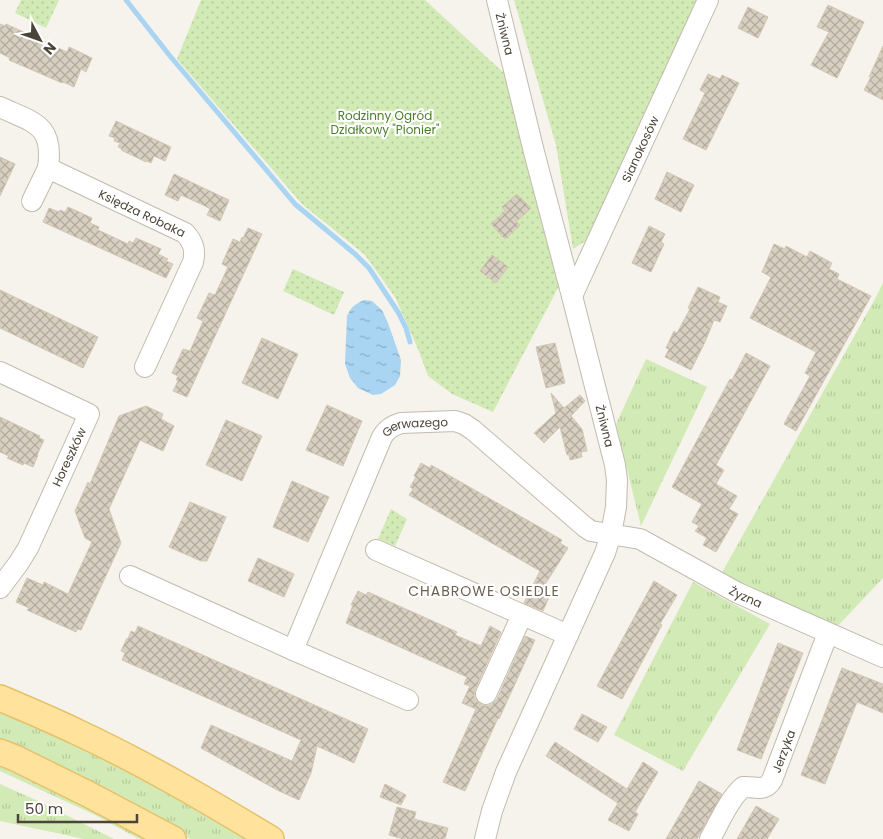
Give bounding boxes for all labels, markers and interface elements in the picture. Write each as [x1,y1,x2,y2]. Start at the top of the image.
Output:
street label: Żniwna [492,11,518,57]
north arrow [15,15,65,65]
text: N [39,38,61,59]
park label: Rodzinny Ogród Działkowy "Pionier" [331,107,440,138]
street label: Sianokosów [617,113,662,185]
street label: Księdza Robaka [96,185,189,241]
street label: Żniwna [592,403,618,449]
street label: Gerwazego [378,413,449,440]
street label: Horeszków [48,425,90,489]
district label: CHABROWE OSIEDLE [408,581,560,601]
street label: Żyzna [726,581,765,611]
street label: Jerzyka [767,727,799,775]
scale bar [18,792,136,824]
text: 50 m [25,798,63,819]

